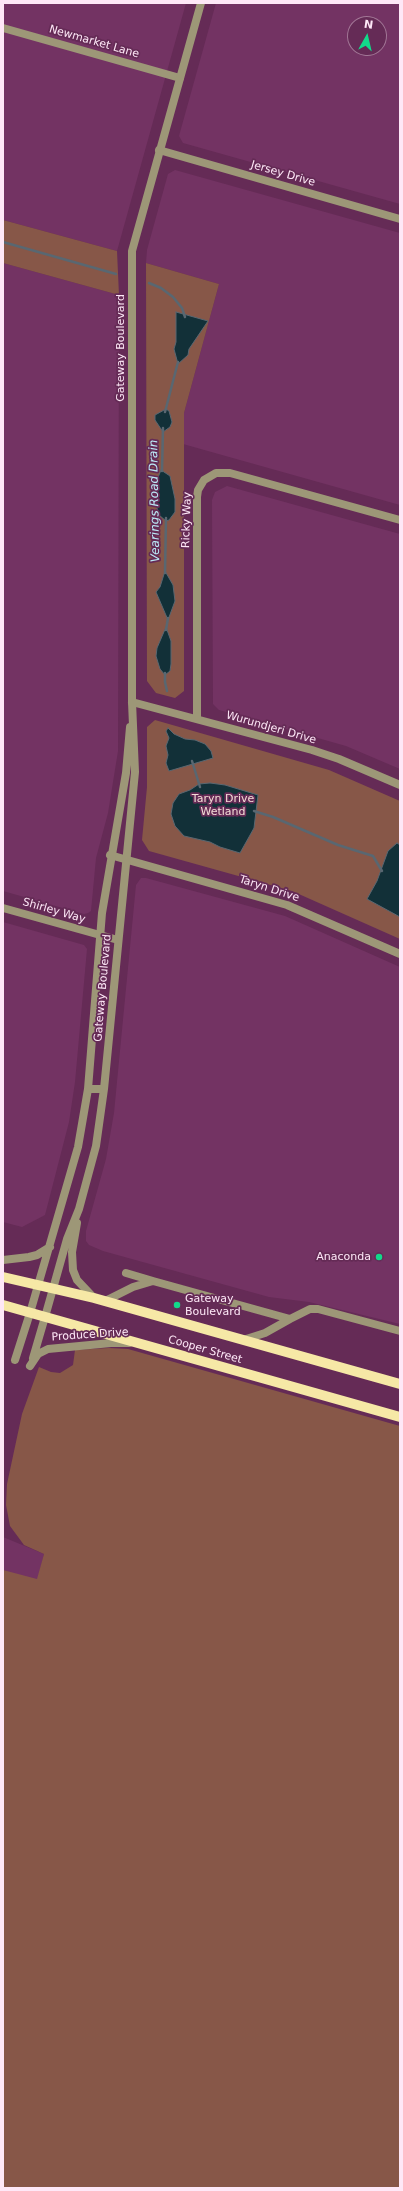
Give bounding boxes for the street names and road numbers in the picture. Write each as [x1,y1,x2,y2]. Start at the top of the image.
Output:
street label: Newmarket Lane [47,23,141,61]
street label: Jersey Drive [249,159,317,189]
street label: Gateway Boulevard [114,294,128,402]
street label: Ricky Way [179,492,195,548]
street label: Wurundjeri Drive [224,709,318,747]
street label: Taryn Drive [237,873,301,905]
street label: Shirley Way [21,896,87,926]
street label: Gateway Boulevard [92,934,114,1042]
street label: Produce Drive [51,1326,129,1344]
street label: Cooper Street [166,1333,244,1367]

